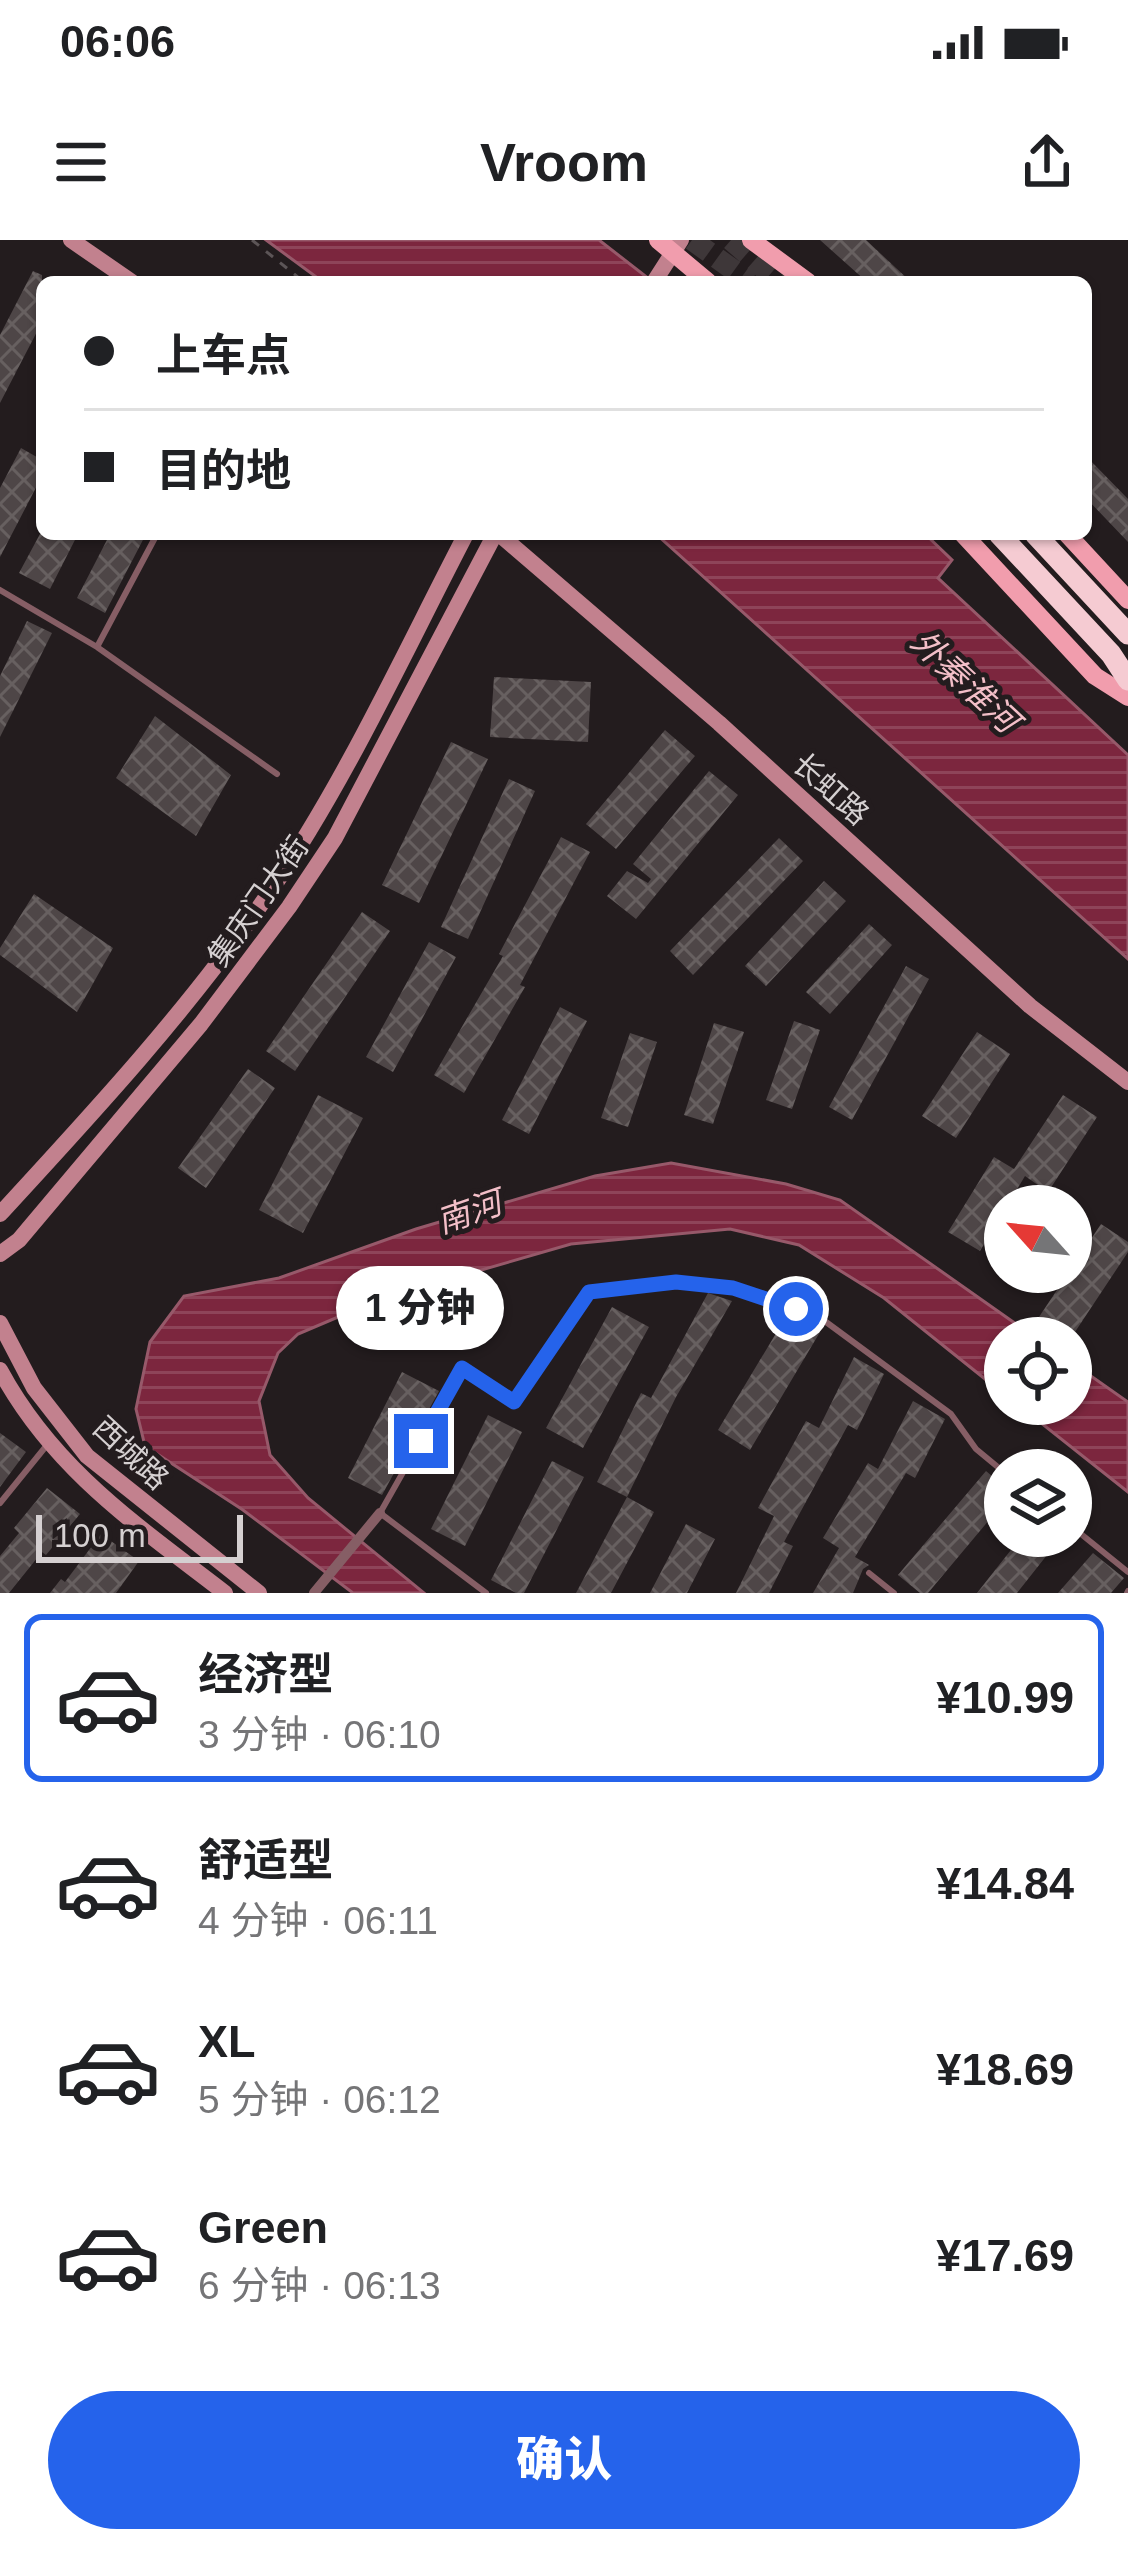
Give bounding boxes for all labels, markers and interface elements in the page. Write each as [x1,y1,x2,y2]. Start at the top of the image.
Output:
text: 06:06 [60,16,175,67]
icon: menu [48,129,114,195]
icon: share [1014,129,1080,195]
text: Vroom [480,132,648,192]
text: 上车点 [156,330,291,381]
text: 目的地 [156,445,291,496]
water label: 外秦淮河 [904,622,1030,744]
street label: 长虹路 [787,747,875,831]
street label: 集庆门大街 [201,830,315,972]
water label: 南河 [432,1182,512,1240]
north arrow [984,1185,1092,1293]
map controls [984,1185,1092,1557]
callout: 1 分钟 [337,1267,505,1351]
route start [769,1282,823,1336]
text: 1 分钟 [365,1286,475,1329]
button: locate [984,1317,1092,1425]
street label: 西城路 [87,1410,175,1496]
route end [394,1414,448,1468]
button: layers [984,1449,1092,1557]
scale bar [36,1509,243,1562]
text: 100 m [54,1517,146,1554]
icon: car [54,1644,162,1752]
text: 经济型 [198,1649,333,1700]
text: ¥10.99 [936,1672,1074,1723]
text: 3 分钟 · 06:10 [198,1713,441,1756]
icon: car [54,1830,162,1938]
text: 舒适型 [198,1835,333,1886]
text: ¥14.84 [936,1858,1074,1909]
text: 4 分钟 · 06:11 [198,1899,438,1942]
icon: car [54,2016,162,2124]
text: XL [198,2016,256,2067]
text: ¥18.69 [936,2044,1074,2095]
text: 5 分钟 · 06:12 [198,2078,441,2121]
icon: car [54,2202,162,2310]
text: Green [198,2202,328,2253]
text: ¥17.69 [936,2230,1074,2281]
text: 6 分钟 · 06:13 [198,2264,441,2307]
button: 确认 [48,2391,1080,2529]

